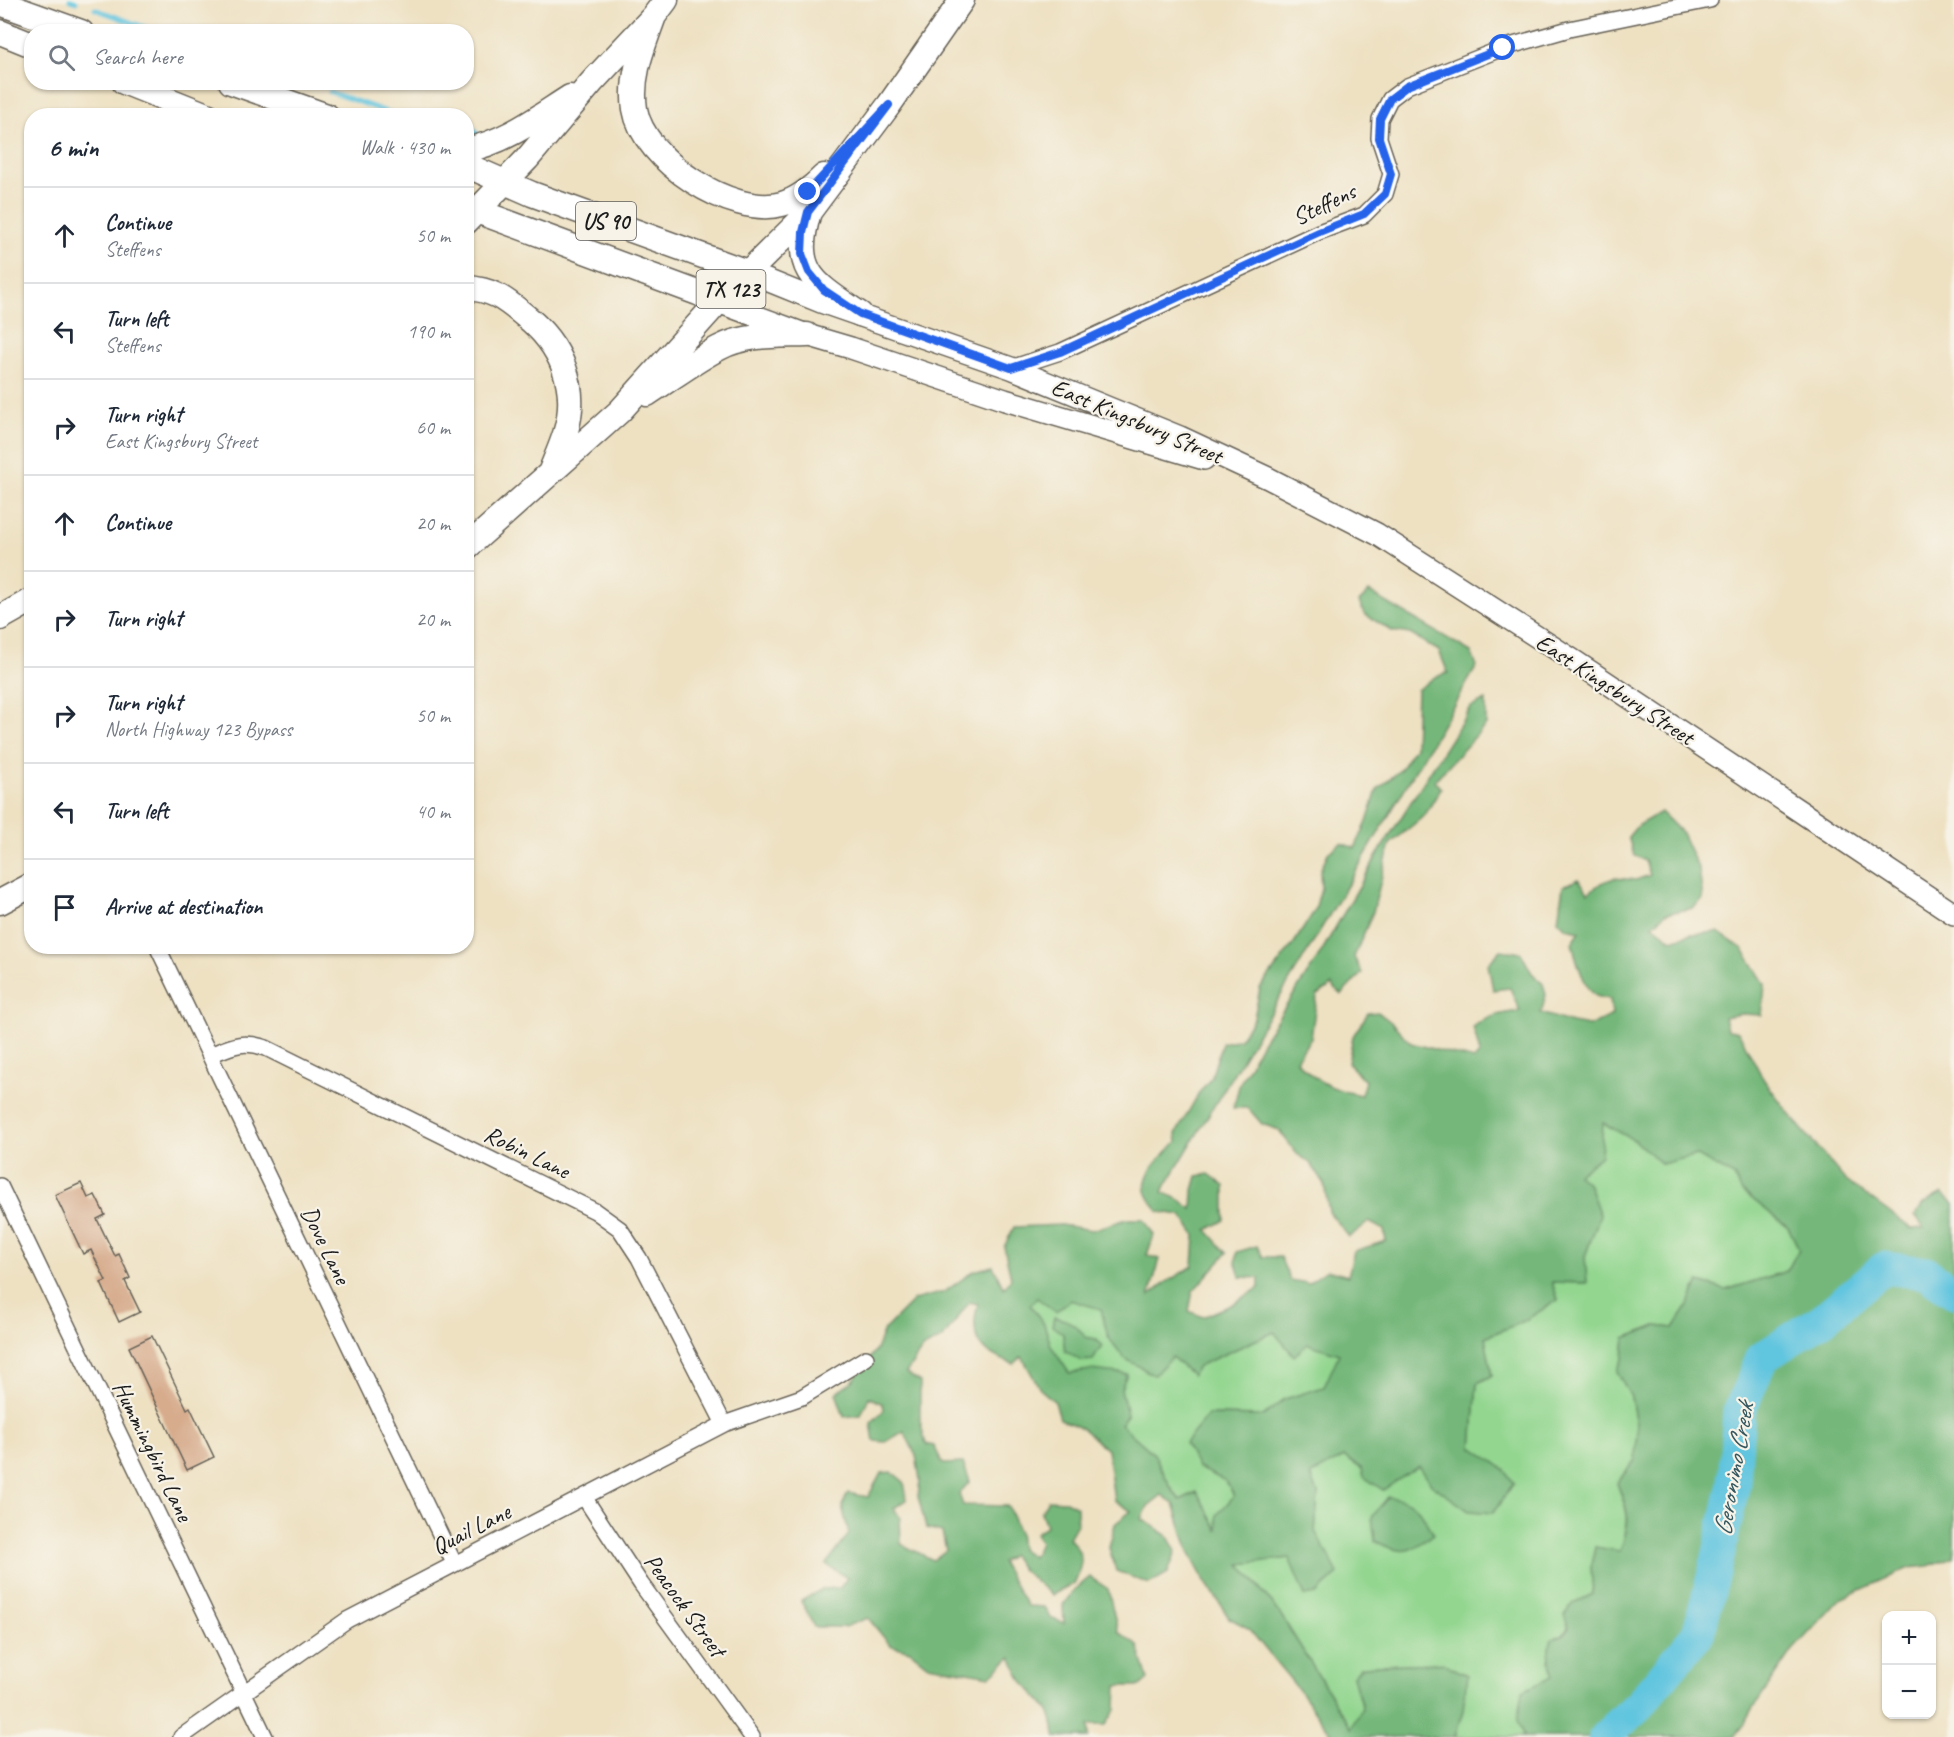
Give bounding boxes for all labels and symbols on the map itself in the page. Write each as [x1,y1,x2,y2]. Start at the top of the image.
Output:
route start [1489,34,1515,60]
street label: Steffens [1287,175,1362,232]
route end [794,178,820,204]
road number: US 90 [576,202,636,240]
road number: TX 123 [696,270,766,308]
street label: East Kingsbury Street [1047,371,1229,471]
street label: East Kingsbury Street [1530,627,1702,752]
street label: Robin Lane [479,1119,577,1186]
street label: Dove Lane [294,1201,359,1291]
street label: Hummingbird Lane [106,1376,201,1528]
water label: Geronimo Creek [1706,1396,1762,1538]
street label: Quail Lane [427,1496,517,1561]
street label: Peacock Street [637,1548,734,1665]

